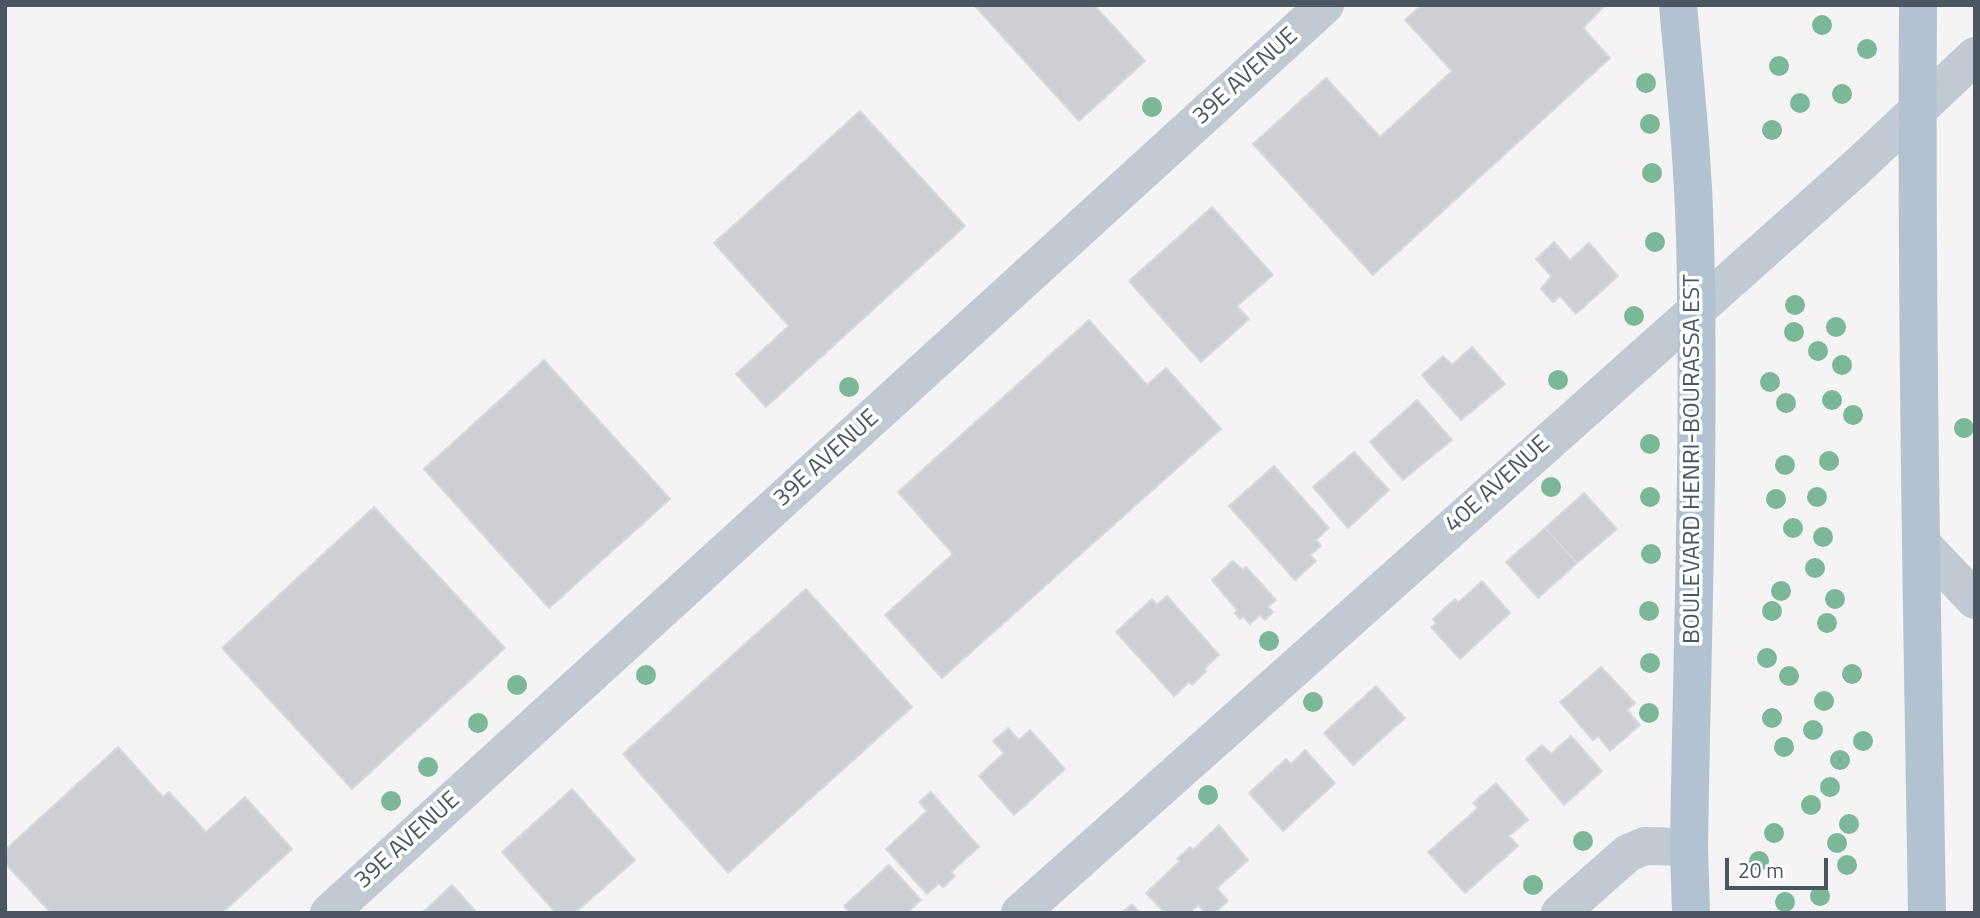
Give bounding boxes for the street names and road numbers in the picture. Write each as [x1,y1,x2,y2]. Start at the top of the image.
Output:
street label: 39E AVENUE [1188,22,1304,132]
street label: BOULEVARD HENRI-BOURASSA EST [1679,274,1707,644]
street label: 39E AVENUE [769,404,885,514]
street label: 40E AVENUE [1440,430,1556,540]
street label: 39E AVENUE [350,786,466,896]

